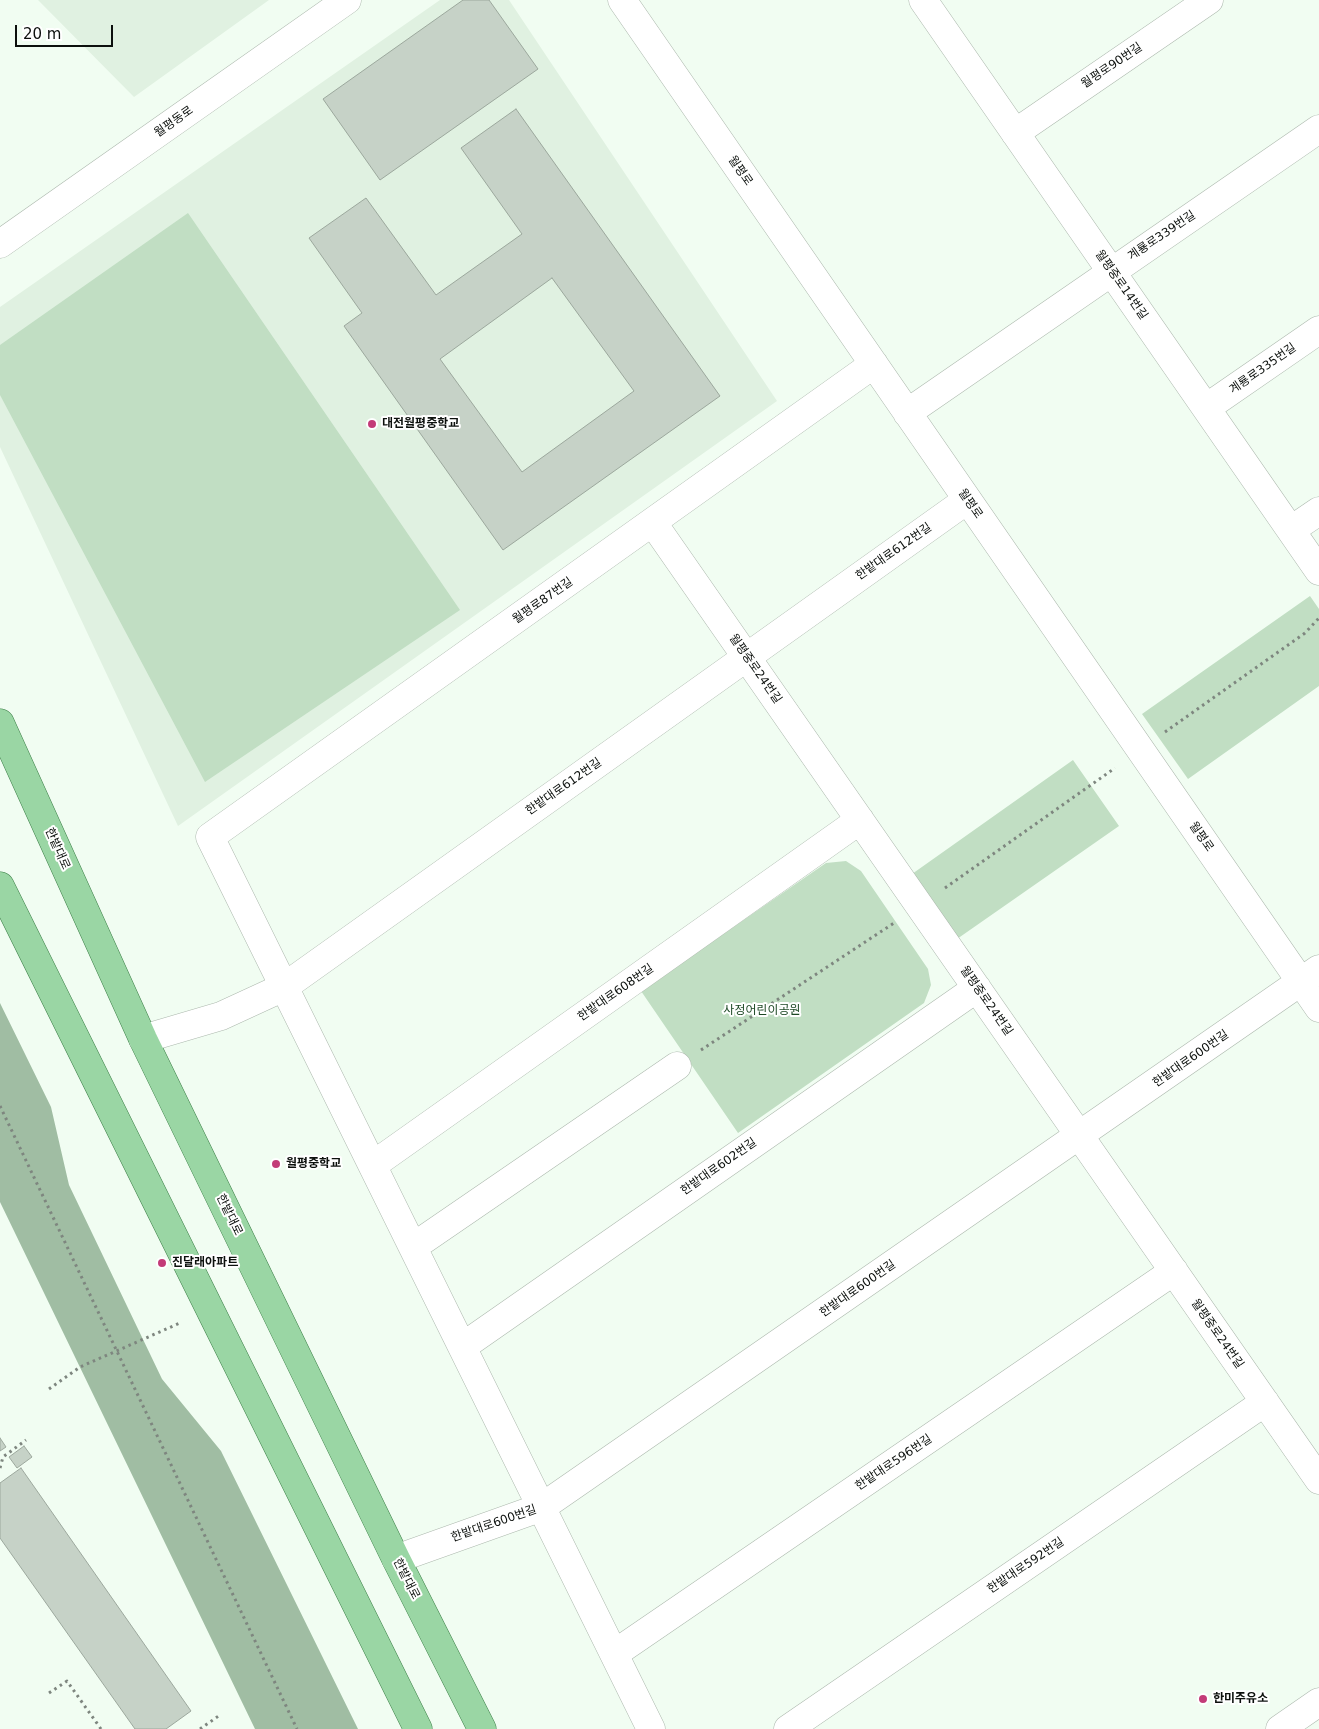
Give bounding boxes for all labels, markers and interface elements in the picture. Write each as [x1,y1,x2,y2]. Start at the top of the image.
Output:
scale bar [18,15,115,47]
text: 20 m [23,25,61,43]
street label: 월평로90번길 [1079,40,1145,92]
street label: 월평동로 [152,103,196,141]
street label: 월평로 [725,153,755,189]
street label: 계룡로339번길 [1126,208,1198,264]
street label: 월평중로14번길 [1092,247,1150,323]
street label: 계룡로335번길 [1227,341,1299,397]
place label: 대전월평중학교 [382,417,459,431]
marker: 대전월평중학교 [366,418,378,430]
street label: 월평로 [955,486,985,522]
street label: 한밭대로612번길 [853,521,935,583]
street label: 월평로87번길 [510,575,576,627]
street label: 월평중로24번길 [726,631,784,707]
street label: 한밭대로612번길 [523,756,605,818]
street label: 월평로 [1186,819,1216,855]
street label: 한밭대로 [41,826,73,872]
street label: 한밭대로608번길 [575,962,657,1024]
street label: 월평중로24번길 [957,963,1015,1039]
park label: 사정어린이공원 [723,1004,801,1018]
street label: 한밭대로600번길 [1150,1028,1232,1090]
street label: 한밭대로602번길 [678,1136,760,1198]
place label: 월평중학교 [286,1157,341,1171]
marker: 월평중학교 [270,1158,282,1170]
street label: 한밭대로 [213,1192,245,1238]
place label: 진달래아파트 [172,1256,238,1270]
marker: 진달래아파트 [156,1257,168,1269]
street label: 한밭대로600번길 [817,1258,899,1320]
street label: 월평중로24번길 [1188,1296,1246,1372]
street label: 한밭대로596번길 [853,1432,935,1494]
street label: 한밭대로600번길 [450,1503,538,1545]
street label: 한밭대로592번길 [985,1535,1067,1597]
street label: 한밭대로 [390,1556,422,1602]
place label: 한미주유소 [1213,1692,1268,1706]
marker: 한미주유소 [1197,1693,1209,1705]

